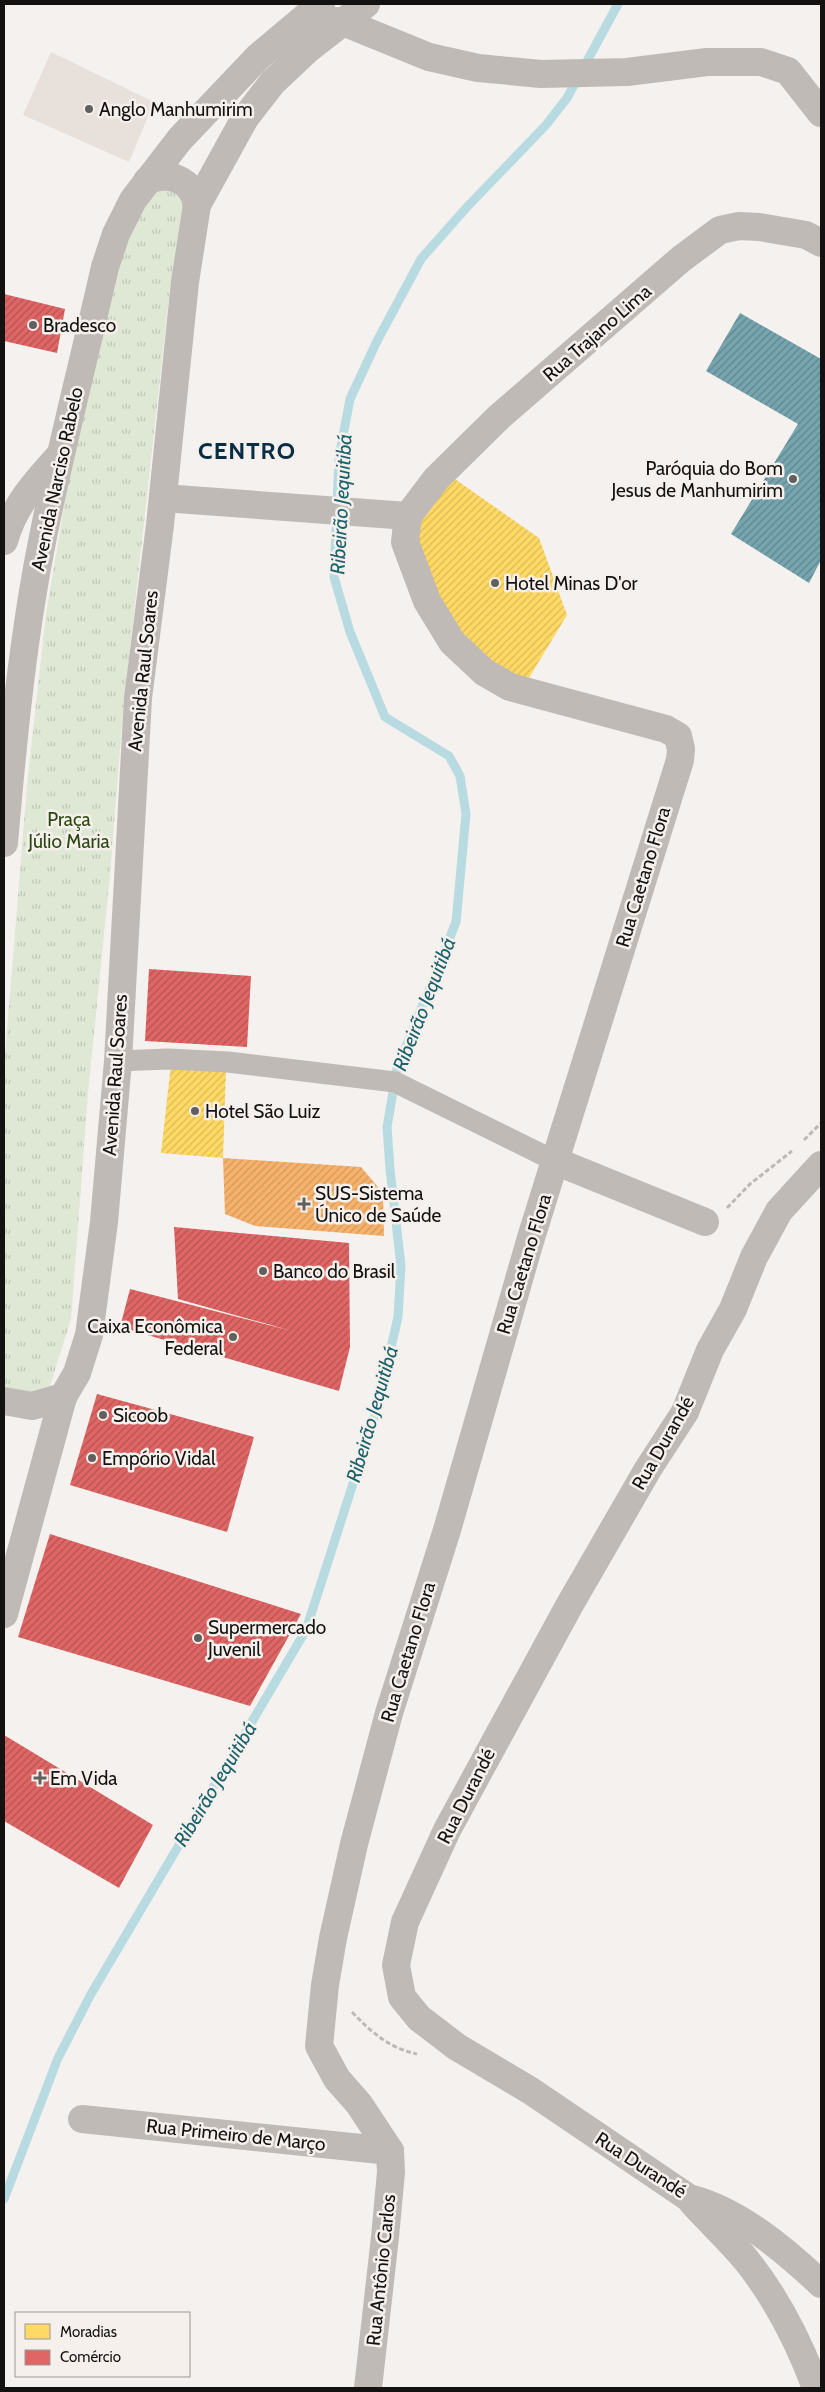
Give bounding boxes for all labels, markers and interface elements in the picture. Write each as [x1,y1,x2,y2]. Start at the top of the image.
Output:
place label: Anglo Manhumirim [99,98,253,121]
marker: Anglo Manhumirim [83,103,95,115]
street label: Rua Trajano Lima [538,280,656,386]
place label: Bradesco [43,314,116,337]
marker: Bradesco [27,319,39,331]
street label: Avenida Narciso Rabelo [26,385,88,573]
water label: Ribeirão Jequitibá [325,433,357,575]
district label: CENTRO [198,436,296,465]
place label: Paróquia do Bom Jesus de Manhumirim [610,457,783,502]
marker: Paróquia do Bom Jesus de Manhumirim [787,473,799,485]
place label: Hotel Minas D'or [505,572,638,595]
marker: Hotel Minas D'or [489,577,501,589]
street label: Avenida Raul Soares [123,589,163,753]
street label: Rua Caetano Flora [611,804,675,950]
park label: Praça Júlio Maria [27,808,110,853]
water label: Ribeirão Jequitibá [388,934,460,1074]
street label: Avenida Raul Soares [98,993,132,1156]
place label: Hotel São Luiz [205,1100,321,1123]
marker: Hotel São Luiz [189,1105,201,1117]
place label: SUS-Sistema Único de Saúde [315,1182,442,1227]
street label: Rua Caetano Flora [492,1191,556,1337]
marker: SUS-Sistema Único de Saúde [297,1197,311,1211]
place label: Banco do Brasil [273,1260,396,1283]
marker: Banco do Brasil [257,1265,269,1277]
place label: Caixa Econômica Federal [87,1315,224,1360]
marker: Caixa Econômica Federal [227,1331,239,1343]
water label: Ribeirão Jequitibá [341,1343,403,1485]
street label: Rua Durandé [627,1392,699,1494]
place label: Sicoob [113,1404,168,1427]
marker: Sicoob [97,1409,109,1421]
place label: Empório Vidal [102,1447,216,1470]
marker: Empório Vidal [86,1452,98,1464]
street label: Rua Caetano Flora [376,1579,440,1725]
place label: Supermercado Juvenil [207,1616,326,1661]
marker: Supermercado Juvenil [192,1632,204,1644]
water label: Ribeirão Jequitibá [168,1718,262,1850]
street label: Rua Durandé [432,1744,500,1848]
place label: Em Vida [50,1767,117,1790]
marker: Em Vida [34,1772,46,1784]
street label: Rua Primeiro de Março [145,2114,327,2156]
street label: Rua Durandé [591,2127,691,2203]
street label: Rua Antônio Carlos [362,2193,400,2347]
legend [15,2312,190,2377]
text: Moradias [60,2323,117,2341]
text: Comércio [60,2348,121,2366]

